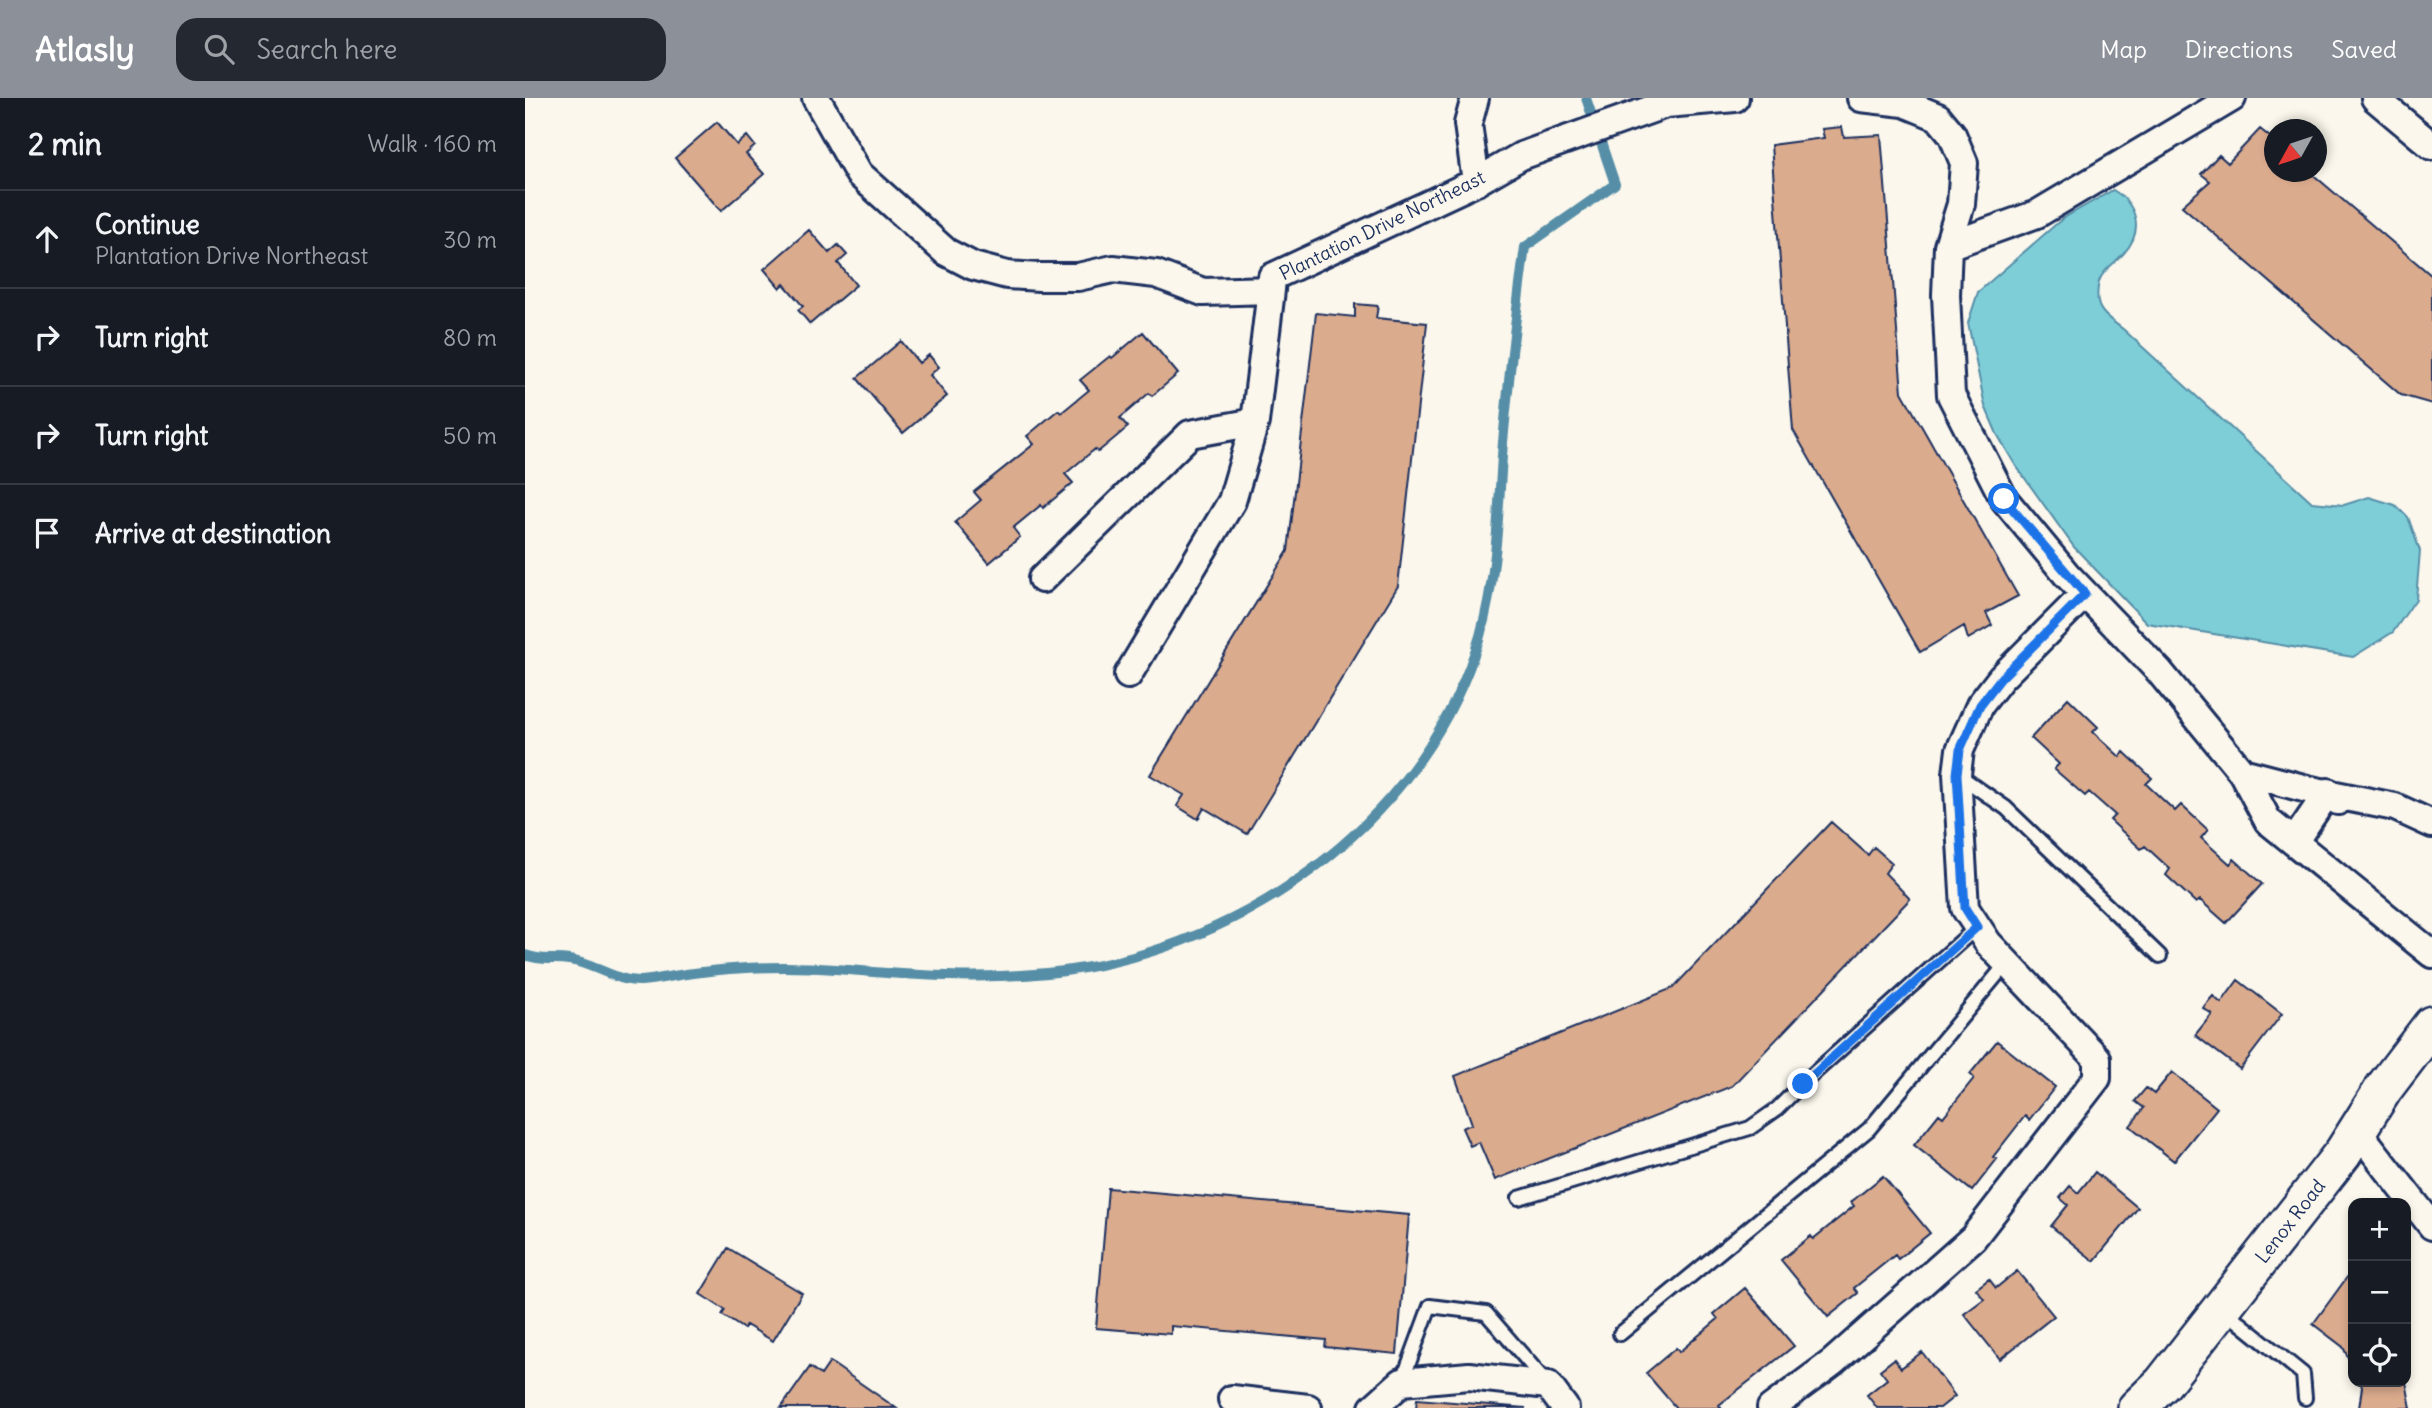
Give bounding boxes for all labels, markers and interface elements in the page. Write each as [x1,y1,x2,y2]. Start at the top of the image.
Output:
search box [176,18,666,81]
text: Atlasly [35,28,134,70]
icon: search [200,30,238,68]
text: Search here [256,33,397,66]
text: Map [2100,34,2147,64]
text: Directions [2185,34,2293,64]
text: Saved [2331,34,2397,64]
north arrow [2264,119,2327,182]
text: 2 min [28,125,102,163]
text: Walk · 160 m [368,129,497,158]
street label: Plantation Drive Northeast [1275,165,1489,285]
text: Continue [95,208,200,241]
icon: ahead [28,220,66,258]
text: 30 m [443,225,497,254]
text: Plantation Drive Northeast [95,241,368,270]
icon: right [28,318,66,356]
text: Turn right [95,321,208,354]
text: 80 m [443,323,497,352]
icon: right [28,416,66,454]
text: Turn right [95,419,208,452]
text: 50 m [443,421,497,450]
route start [1988,483,2019,514]
icon: arrive [28,514,66,552]
text: Arrive at destination [95,517,331,550]
route end [1787,1068,1818,1099]
street label: Lenox Road [2250,1174,2330,1268]
map controls [2348,1198,2411,1387]
button: + [2348,1198,2411,1261]
button: − [2348,1261,2411,1324]
button: locate [2348,1324,2411,1387]

